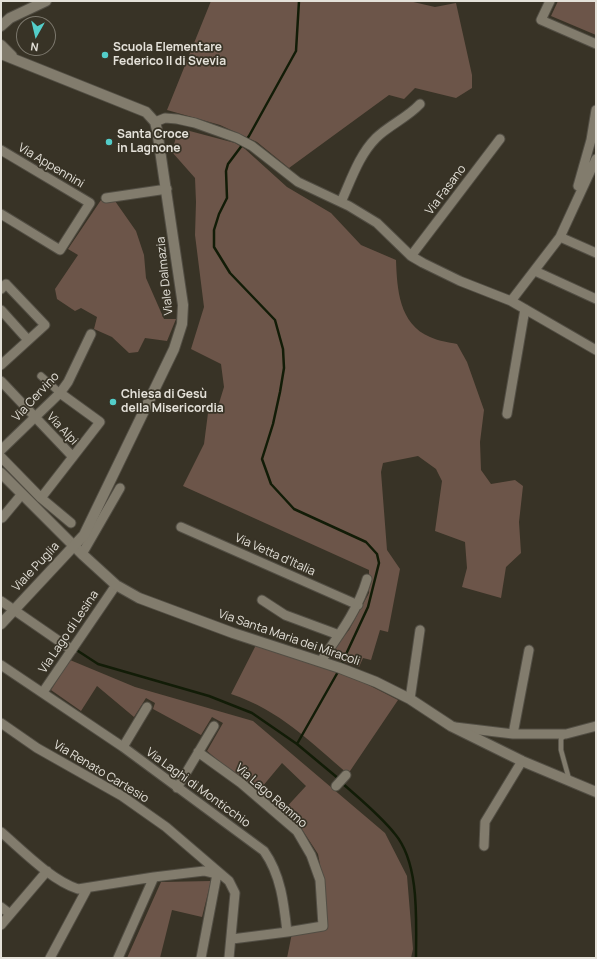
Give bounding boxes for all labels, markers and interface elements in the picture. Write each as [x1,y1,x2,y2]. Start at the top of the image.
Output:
north arrow [16,16,56,56]
text: N [29,39,39,55]
place label: Scuola Elementare Federico II di Svevia [113,41,226,69]
marker: Scuola Elementare Federico II di Svevia [100,50,110,60]
place label: Santa Croce in Lagnone [117,128,189,156]
marker: Santa Croce in Lagnone [104,137,114,147]
street label: Via Appennini [15,141,87,191]
street label: Via Fasano [423,162,469,218]
street label: Viale Dalmazia [154,236,176,316]
street label: Via Cervino [10,369,62,425]
place label: Chiesa di Gesù della Misericordia [121,388,224,416]
marker: Chiesa di Gesù della Misericordia [108,397,118,407]
street label: Via Alpi [43,410,81,448]
street label: Via Vetta d'Italia [233,531,317,579]
street label: Viale Puglia [9,539,63,595]
street label: Via Lago di Lesina [36,588,102,676]
street label: Via Santa Maria dei Miracoli [216,607,362,669]
street label: Via Renato Cartesio [51,738,151,806]
street label: Via Laghi di Monticchio [143,745,253,831]
street label: Via Lago Remmo [232,761,310,831]

